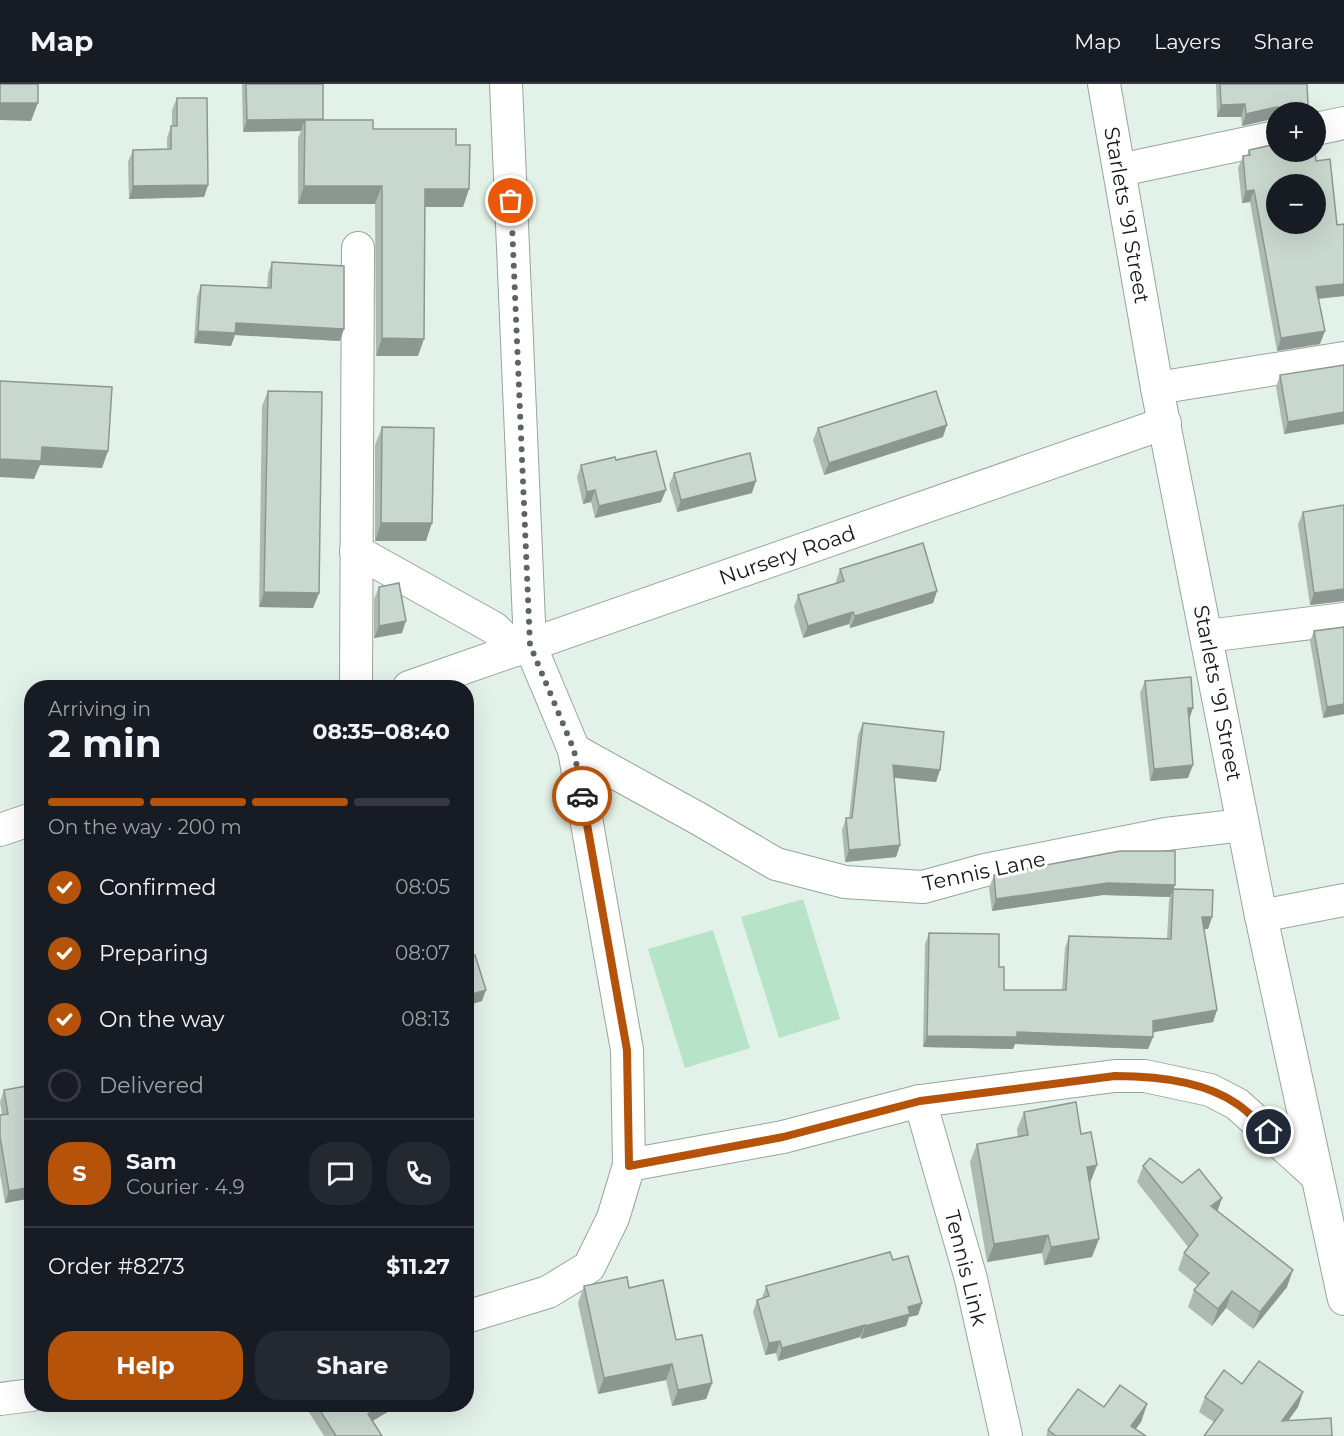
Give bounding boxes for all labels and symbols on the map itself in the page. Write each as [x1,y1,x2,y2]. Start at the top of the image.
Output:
street label: Starlets '91 Street [1099,125,1155,305]
pin [485,175,536,226]
street label: Nursery Road [716,520,858,590]
street label: Starlets '91 Street [1189,603,1247,783]
courier [552,766,612,826]
street label: Tennis Lane [920,846,1048,896]
pin [1243,1106,1294,1157]
street label: Tennis Link [940,1208,993,1329]

